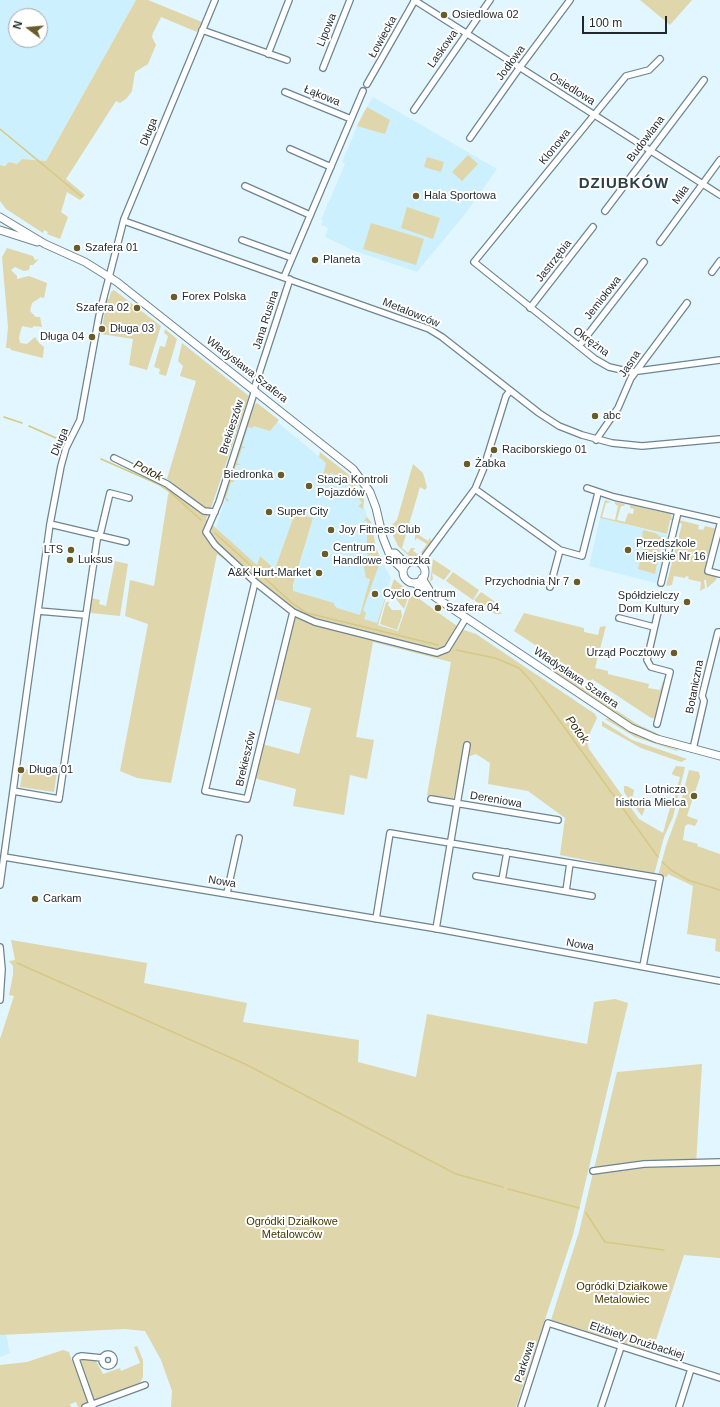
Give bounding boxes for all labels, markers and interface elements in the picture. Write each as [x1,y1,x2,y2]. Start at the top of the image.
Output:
north arrow [8,8,48,48]
place label: Osiedlowa 02 [452,8,519,22]
scale bar [584,8,669,34]
marker: Osiedlowa 02 [439,10,449,20]
street label: Lipowa [314,11,340,49]
street label: Łowiecka [366,14,400,60]
text: 100 m [589,16,622,30]
text: N [11,19,24,30]
street label: Laskowa [425,27,461,71]
street label: Jodłowa [494,43,528,83]
street label: Osiedlowa [547,70,597,108]
street label: Łąkowa [302,83,342,109]
street label: Budowlana [624,113,668,165]
street label: Długa [137,116,161,148]
street label: Klonowa [537,126,573,168]
district label: DZIUBKÓW [579,175,669,193]
street label: Miła [670,183,692,207]
place label: Hala Sportowa [424,189,496,203]
marker: Hala Sportowa [411,191,421,201]
street label: Jastrzębia [533,237,575,285]
place label: Szafera 01 [85,241,138,255]
marker: Szafera 01 [72,243,82,253]
place label: Planeta [323,253,360,267]
marker: Planeta [310,255,320,265]
street label: Jemiołowa [582,273,624,323]
street label: Jana Rusina [250,289,282,351]
place label: Forex Polska [182,290,246,304]
marker: Forex Polska [169,292,179,302]
street label: Metalowców [380,296,442,330]
place label: Szafera 02 [76,301,129,315]
marker: Szafera 02 [132,303,142,313]
place label: Długa 03 [110,322,154,336]
marker: Długa 03 [97,324,107,334]
street label: Okrężna [570,324,612,360]
place label: Długa 04 [40,330,84,344]
marker: Długa 04 [87,332,97,342]
street label: Władysława Szafera [204,334,290,406]
street label: Jasna [616,348,644,380]
street label: Brekieszów [217,398,247,456]
place label: abc [603,409,621,423]
marker: abc [590,411,600,421]
street label: Długa [48,426,72,458]
place label: Raciborskiego 01 [502,443,587,457]
marker: Raciborskiego 01 [489,445,499,455]
place label: Żabka [475,457,506,471]
water label: Potok [131,458,165,484]
marker: Żabka [462,459,472,469]
place label: Biedronka [223,468,273,482]
marker: Biedronka [276,470,286,480]
place label: Stacja Kontroli Pojazdów [317,473,388,499]
marker: Stacja Kontroli Pojazdów [304,481,314,491]
place label: Super City [277,505,328,519]
marker: Super City [264,507,274,517]
place label: Joy Fitness Club [339,523,420,537]
marker: Joy Fitness Club [326,525,336,535]
place label: Przedszkole Miejskie Nr 16 [636,537,706,563]
place label: Centrum Handlowe Smoczka [333,541,430,567]
place label: LTS [44,543,63,557]
marker: LTS [66,545,76,555]
marker: Przedszkole Miejskie Nr 16 [623,545,633,555]
marker: Centrum Handlowe Smoczka [320,549,330,559]
place label: Luksus [78,553,113,567]
marker: Luksus [65,555,75,565]
place label: A&K Hurt-Market [228,566,311,580]
marker: A&K Hurt-Market [314,568,324,578]
place label: Przychodnia Nr 7 [485,575,569,589]
marker: Przychodnia Nr 7 [572,577,582,587]
place label: Cyclo Centrum [383,587,456,601]
marker: Cyclo Centrum [370,589,380,599]
place label: Spółdzielczy Dom Kultury [618,589,679,615]
marker: Spółdzielczy Dom Kultury [682,597,692,607]
place label: Szafera 04 [446,601,499,615]
marker: Szafera 04 [433,603,443,613]
street label: Władysława Szafera [531,645,621,711]
place label: Urząd Pocztowy [587,646,666,660]
marker: Urząd Pocztowy [669,648,679,658]
street label: Botaniczna [683,659,707,715]
water label: Potok [562,713,592,747]
street label: Brekieszów [233,730,259,788]
place label: Długa 01 [29,763,73,777]
marker: Długa 01 [16,765,26,775]
place label: Lotnicza historia Mielca [616,783,686,809]
street label: Dereniowa [469,789,523,811]
marker: Lotnicza historia Mielca [689,791,699,801]
street label: Nowa [207,873,237,891]
place label: Carkam [43,892,82,906]
marker: Carkam [30,894,40,904]
street label: Nowa [565,936,595,954]
park label: Ogródki Działkowe Metalowców [246,1215,338,1241]
park label: Ogródki Działkowe Metalowiec [576,1280,668,1306]
street label: Elżbiety Drużbackiej [588,1319,686,1363]
street label: Parkowa [512,1340,538,1384]

